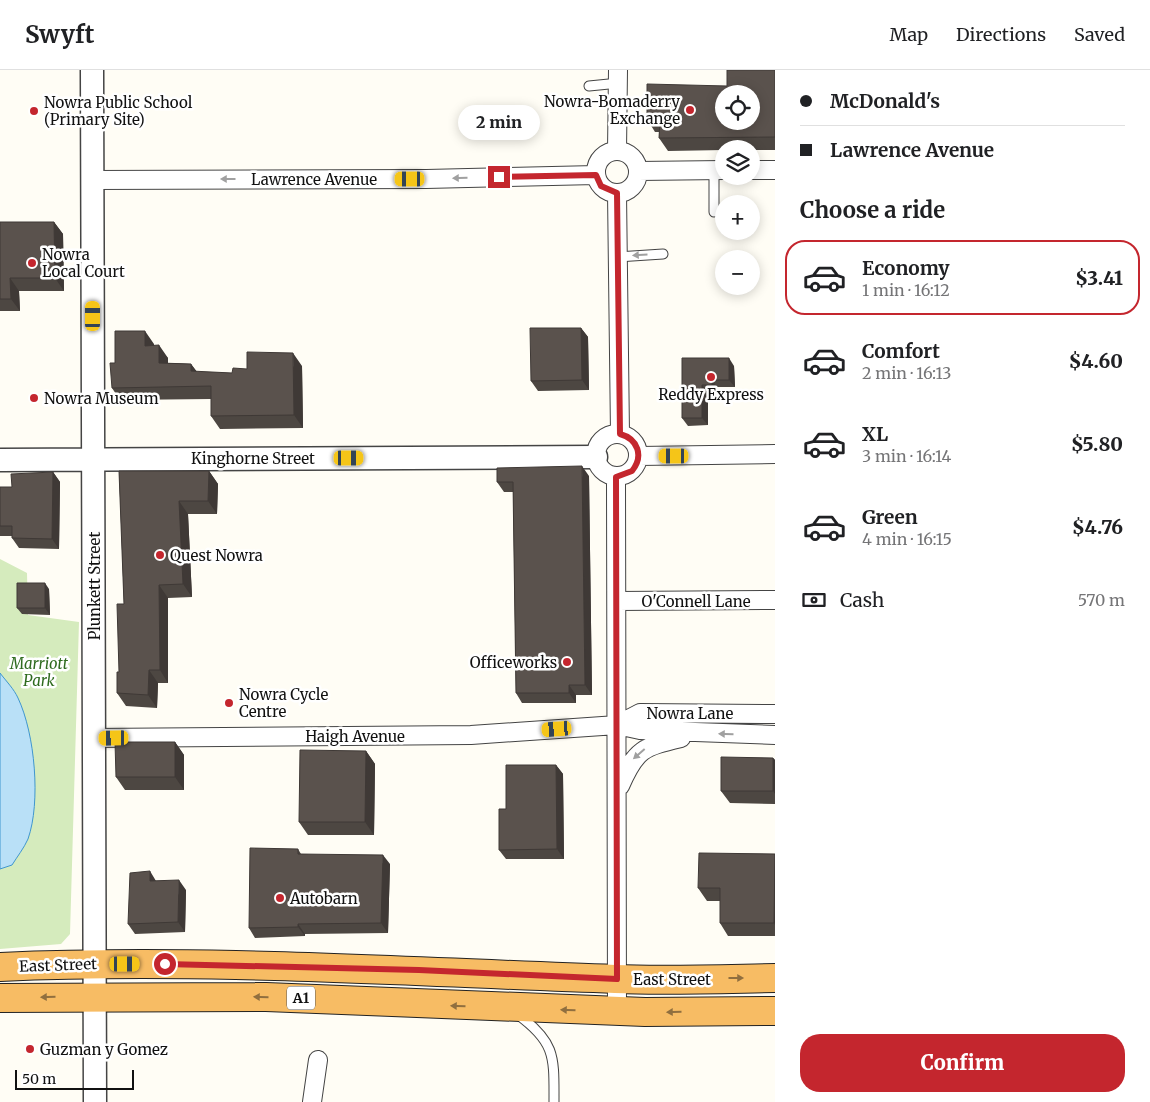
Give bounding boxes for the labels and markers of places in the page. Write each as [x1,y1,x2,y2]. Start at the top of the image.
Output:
place label: Nowra-Bomaderry Exchange [544,92,680,128]
place label: Nowra Public School (Primary Site) [44,93,193,129]
marker: Nowra-Bomaderry Exchange [684,104,696,116]
marker: Nowra Public School (Primary Site) [28,105,40,117]
place label: Nowra Local Court [42,245,125,281]
marker: Nowra Local Court [26,257,38,269]
marker: Reddy Express [705,371,717,383]
place label: Reddy Express [658,385,764,404]
place label: Nowra Museum [44,389,159,408]
marker: Nowra Museum [28,392,40,404]
place label: Quest Nowra [170,546,263,565]
marker: Quest Nowra [154,549,166,561]
place label: Officeworks [470,653,557,672]
marker: Officeworks [561,656,573,668]
place label: Nowra Cycle Centre [239,685,328,721]
marker: Nowra Cycle Centre [223,697,235,709]
place label: Autobarn [289,889,358,908]
marker: Autobarn [274,892,286,904]
place label: Guzman y Gomez [40,1040,168,1059]
marker: Guzman y Gomez [24,1043,36,1055]

